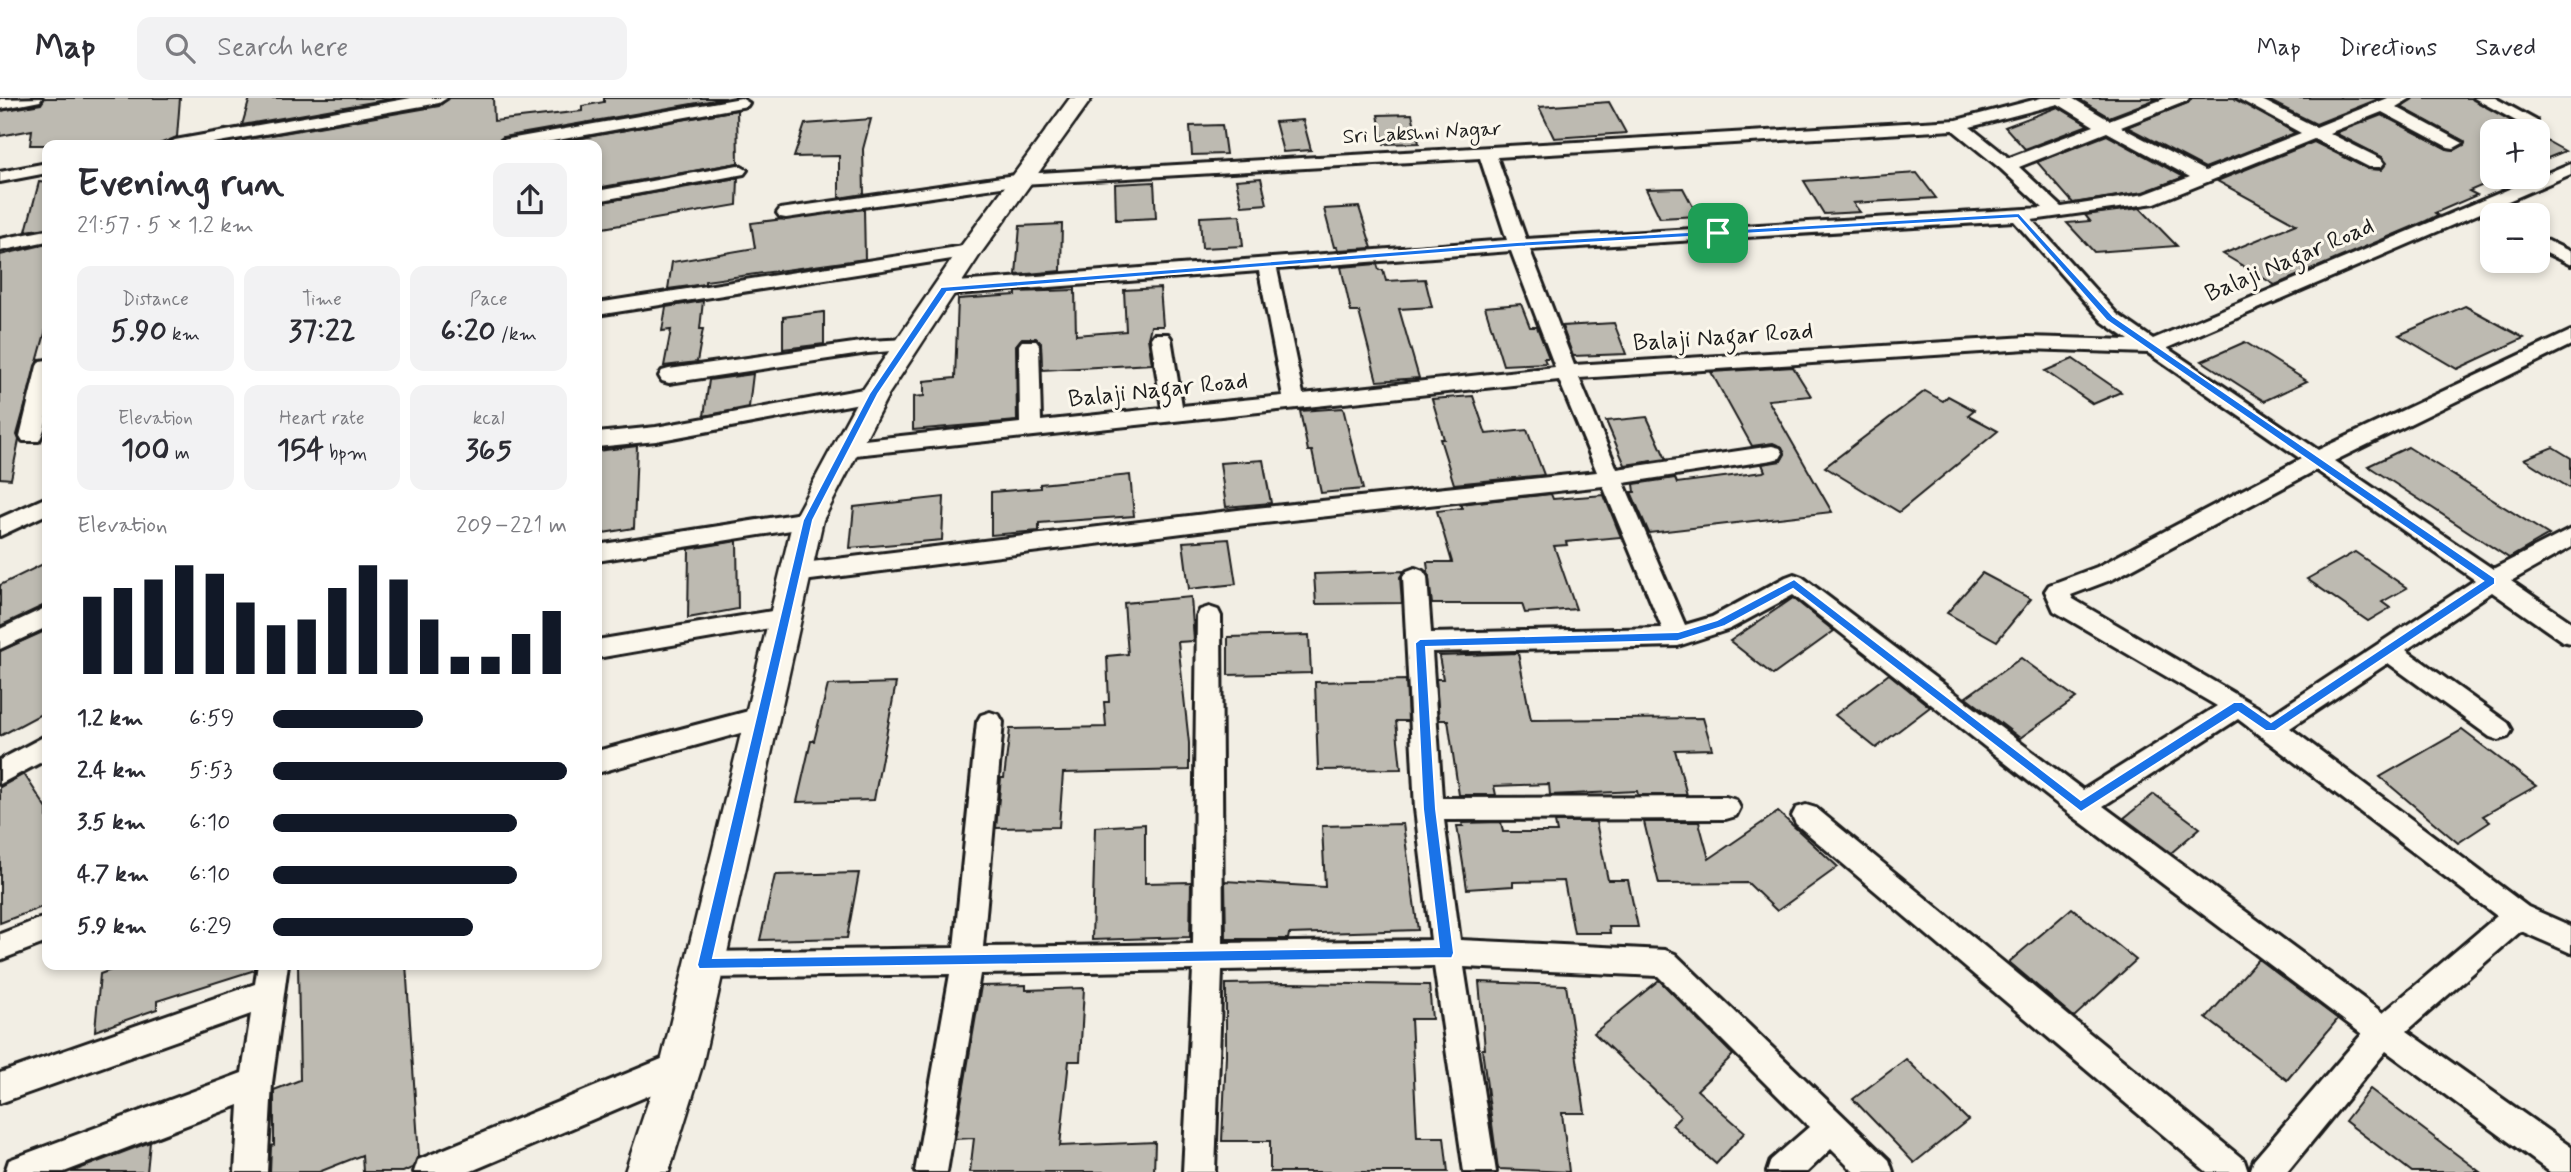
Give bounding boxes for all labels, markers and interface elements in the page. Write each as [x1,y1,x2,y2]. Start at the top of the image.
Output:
search box [137,17,627,80]
text: Map [35,26,95,70]
icon: search [161,29,199,67]
text: Search here [217,31,348,65]
text: Map [2257,33,2301,64]
text: Directions [2339,33,2437,64]
text: Saved [2475,33,2536,64]
street label: Sri Lakshni Nagar [1342,115,1502,152]
map controls [2480,119,2550,273]
button: + [2480,119,2550,189]
text: Evening run [77,160,284,209]
button: share [493,163,567,237]
pin [1688,203,1748,263]
button: − [2480,203,2550,273]
text: 21:57 · 5 × 1.2 km [77,211,254,241]
street label: Balaji Nagar Road [2200,211,2380,313]
icon: arrive [1699,214,1737,252]
text: Distance [122,287,189,312]
text: Time [302,287,342,312]
text: Pace [470,287,508,312]
text: 5.90 [111,312,167,351]
text: 37:22 [288,312,356,351]
text: 6:20 [440,312,496,351]
street label: Balaji Nagar Road [1632,316,1814,362]
text: km [167,322,200,347]
text: /km [496,322,537,347]
street label: Balaji Nagar Road [1067,366,1250,418]
text: Elevation [118,406,193,431]
text: Heart rate [279,406,365,431]
text: kcal [473,406,505,431]
text: 100 [121,431,170,470]
text: 154 [277,431,324,470]
text: 365 [465,431,512,470]
text: m [170,441,190,466]
text: bpm [324,441,367,466]
text: Elevation [77,511,168,541]
text: 209–221 m [456,511,567,541]
text: 1.2 km [77,704,143,734]
text: 6:59 [189,704,234,734]
text: 2.4 km [77,756,146,786]
text: 5:53 [189,756,232,786]
text: 3.5 km [77,808,146,838]
text: 6:10 [189,808,230,838]
text: 4.7 km [77,860,149,890]
text: 6:10 [189,860,230,890]
text: 5.9 km [77,912,147,942]
text: 6:29 [189,912,232,942]

